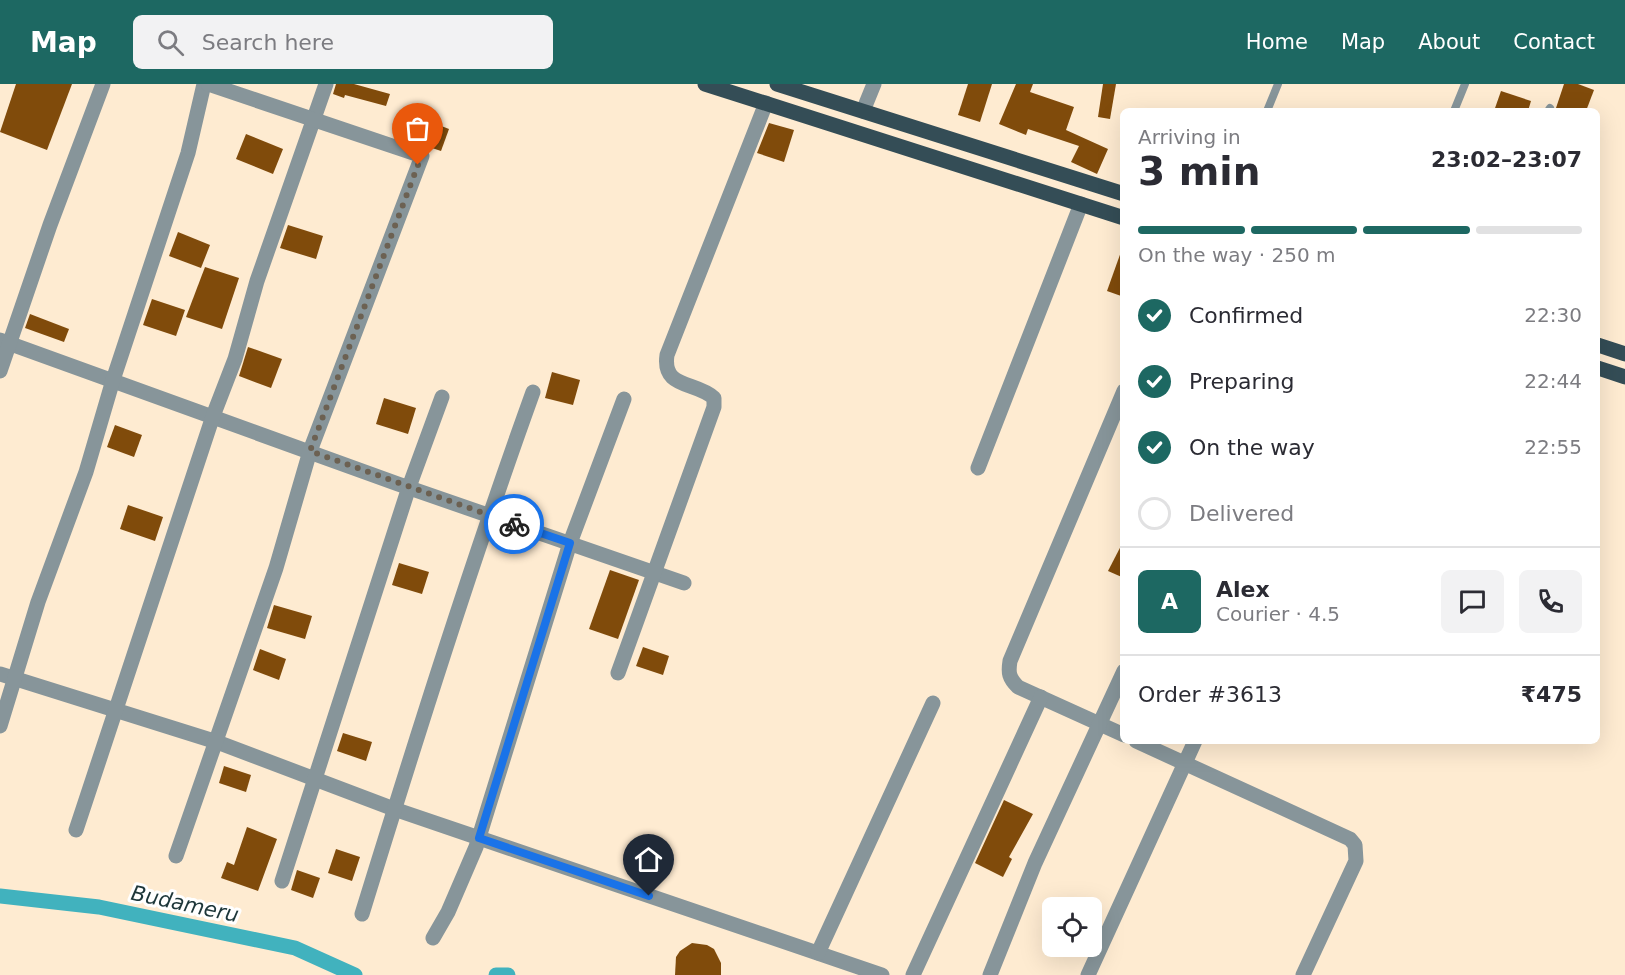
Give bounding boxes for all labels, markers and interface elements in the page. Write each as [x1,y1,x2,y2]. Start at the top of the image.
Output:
search box [133,15,553,69]
text: Map [30,26,97,59]
icon: search [154,26,187,59]
text: Search here [202,30,334,55]
text: Home [1246,30,1308,54]
text: Map [1341,30,1385,54]
text: About [1418,30,1480,54]
text: Contact [1513,30,1595,54]
pin [392,103,443,165]
icon: bag [401,112,434,145]
text: Arriving in [1138,125,1241,149]
text: 23:02–23:07 [1431,147,1582,172]
text: 3 min [1138,149,1260,194]
text: On the way · 250 m [1138,243,1336,267]
icon: check [1138,299,1171,332]
text: Confirmed [1189,303,1303,328]
text: 22:30 [1524,303,1582,327]
icon: check [1138,365,1171,398]
text: Preparing [1189,369,1295,394]
text: 22:44 [1524,369,1582,393]
icon: check [1138,431,1171,464]
text: On the way [1189,435,1315,460]
text: 22:55 [1524,435,1582,459]
courier [484,494,544,554]
text: Delivered [1189,501,1294,526]
icon: bike [498,508,531,541]
button: chat [1441,570,1504,633]
button: phone [1519,570,1582,633]
text: Alex [1216,577,1270,602]
text: A [1161,589,1178,614]
text: Courier · 4.5 [1216,602,1340,626]
text: Order #3613 [1138,682,1282,707]
text: ₹475 [1521,682,1582,707]
pin [623,834,674,896]
icon: home [632,843,665,876]
water label: Budameru [129,881,241,927]
map controls [1042,897,1102,957]
button: locate [1042,897,1102,957]

